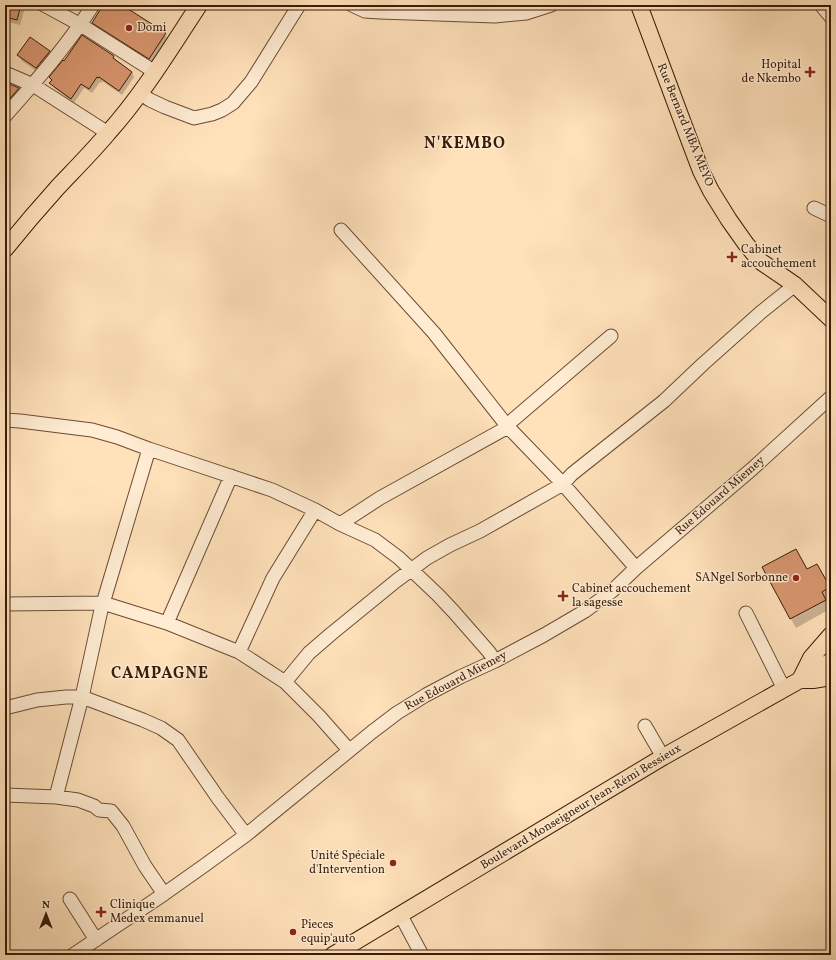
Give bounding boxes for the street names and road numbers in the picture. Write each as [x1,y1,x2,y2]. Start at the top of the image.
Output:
street label: Rue Bernard MBA MEYO [653,61,717,189]
street label: Rue Edouard Miemey [672,452,768,539]
street label: Rue Edouard Miemey [402,647,510,715]
street label: Boulevard Monseigneur Jean-Rémi Bessieux [477,740,685,874]

